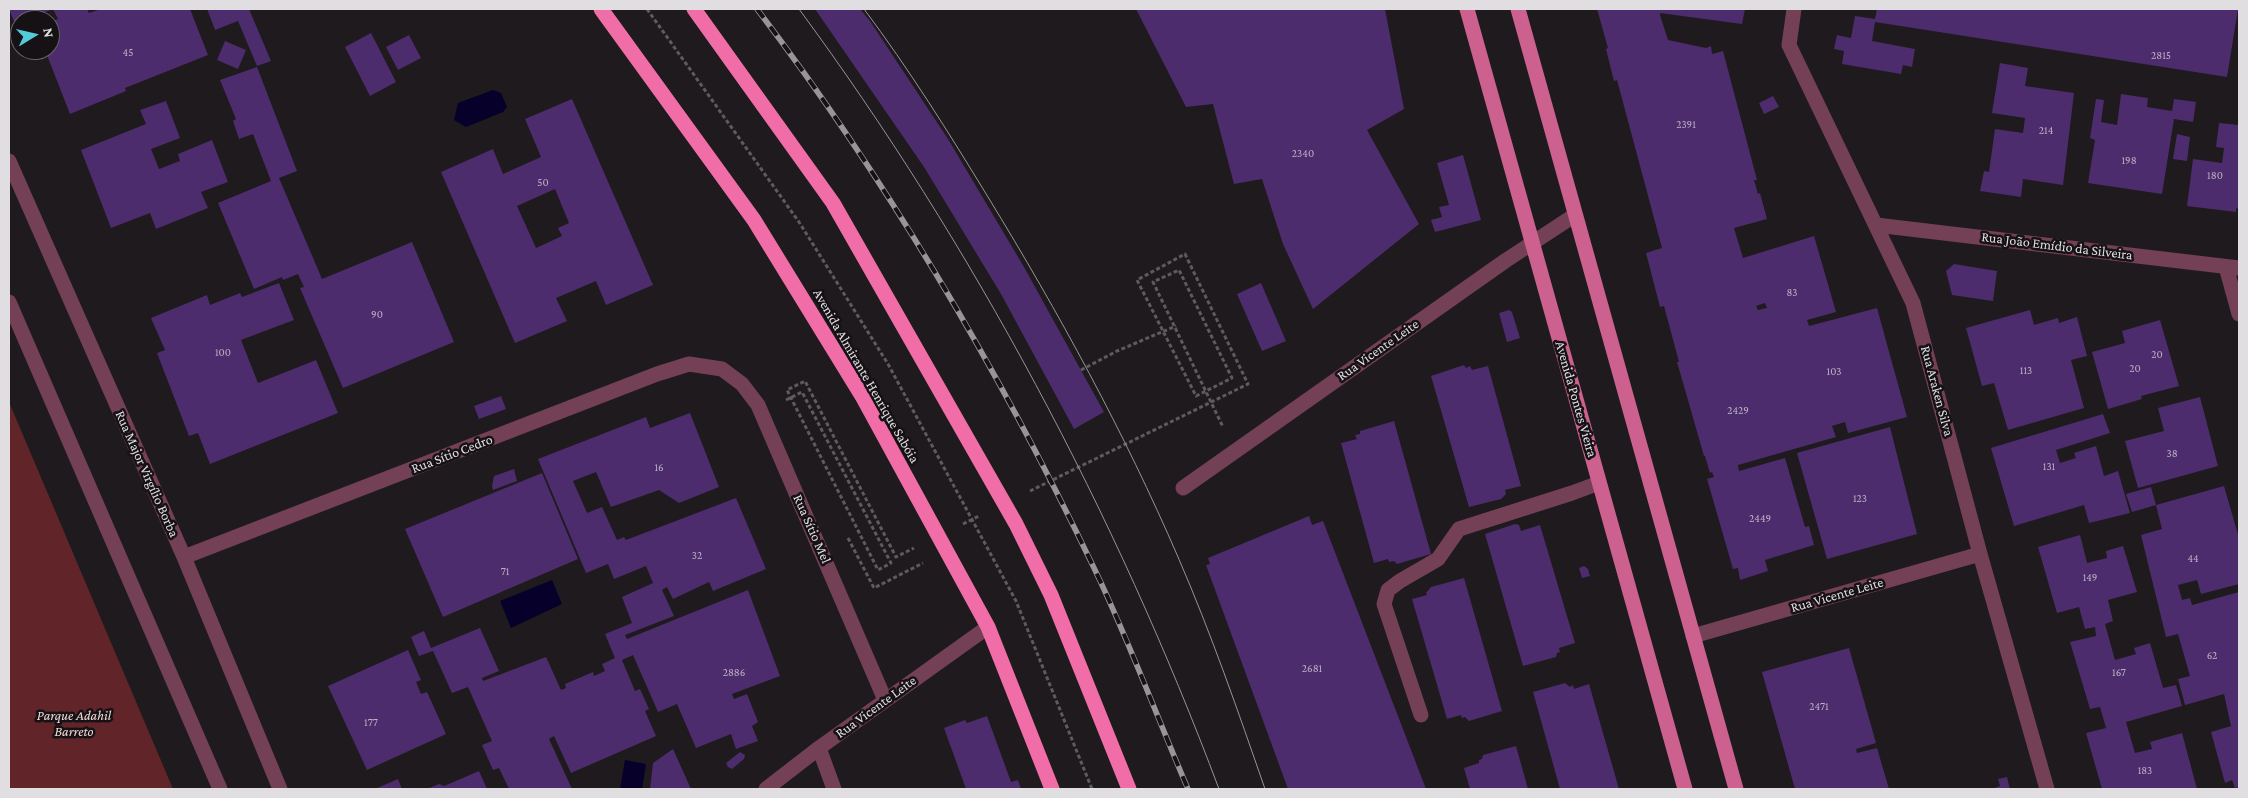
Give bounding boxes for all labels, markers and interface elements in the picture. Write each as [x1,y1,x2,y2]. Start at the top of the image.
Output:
north arrow [10,10,60,60]
text: N [40,27,57,39]
house number: 45 [123,46,133,60]
house number: 2815 [2151,49,2171,63]
house number: 2391 [1676,118,1696,132]
house number: 214 [2039,124,2053,138]
house number: 2340 [1292,147,1314,161]
house number: 198 [2121,154,2137,168]
house number: 180 [2207,169,2223,183]
house number: 50 [537,176,549,190]
street label: Rua João Emídio da Silveira [1981,228,2133,264]
street label: Avenida Almirante Henrique Sabóia [809,286,923,466]
house number: 83 [1787,286,1797,300]
house number: 90 [371,308,383,322]
street label: Rua Vicente Leite [1334,316,1422,384]
street label: Avenida Pontes Vieira [1551,339,1601,459]
street label: Rua Araken Silva [1917,344,1957,438]
house number: 100 [215,346,231,360]
house number: 20 [2151,348,2163,362]
house number: 20 [2129,362,2141,376]
house number: 113 [2020,364,2032,378]
house number: 103 [1827,365,1841,379]
house number: 2429 [1727,404,1749,418]
street label: Rua Major Virgílio Borba [111,408,183,540]
street label: Rua Sítio Cedro [409,431,495,477]
house number: 38 [2166,447,2178,461]
house number: 131 [2043,460,2055,474]
house number: 16 [654,461,664,475]
street label: Rua Sítio Mel [789,492,835,566]
house number: 123 [1853,492,1867,506]
house number: 2449 [1749,512,1771,526]
house number: 32 [692,549,702,563]
house number: 44 [2187,552,2199,566]
house number: 71 [501,565,509,579]
house number: 149 [2083,571,2097,585]
street label: Rua Vicente Leite [1789,574,1885,616]
house number: 62 [2207,649,2217,663]
house number: 2681 [1302,662,1322,676]
house number: 2886 [723,666,745,680]
house number: 167 [2112,666,2126,680]
street label: Rua Vicente Leite [832,672,920,742]
house number: 2471 [1809,700,1829,714]
park label: Parque Adahil Barreto [37,708,111,740]
house number: 177 [364,716,378,730]
house number: 183 [2138,764,2152,778]

